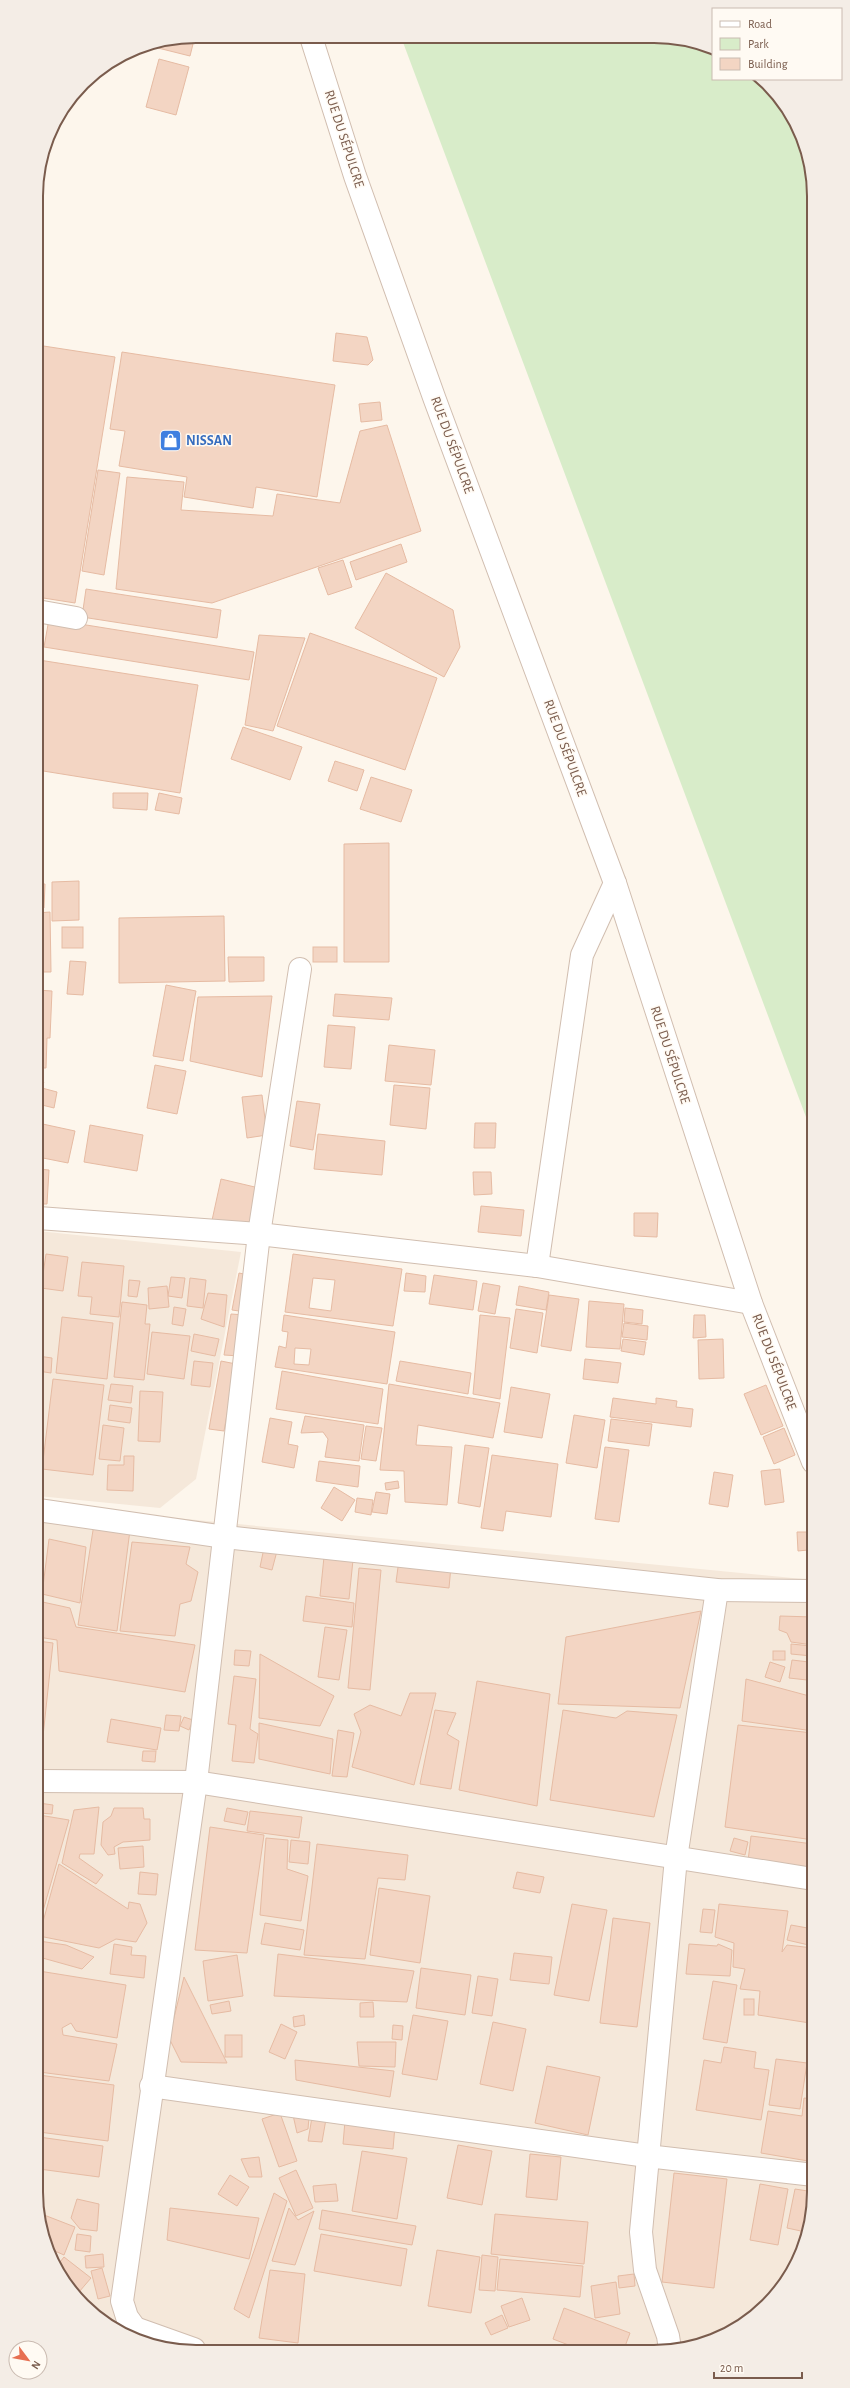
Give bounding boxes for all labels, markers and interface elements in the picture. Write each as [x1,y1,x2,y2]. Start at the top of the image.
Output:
legend [712,8,842,80]
text: Road [748,18,772,30]
text: Park [748,38,769,50]
text: Building [748,58,788,70]
street label: RUE DU SÉPULCRE [322,87,369,190]
street label: RUE DU SÉPULCRE [428,394,479,496]
shop icon: NISSAN [158,428,184,454]
place label: NISSAN [186,434,232,448]
street label: RUE DU SÉPULCRE [541,697,592,799]
street label: RUE DU SÉPULCRE [648,1003,695,1106]
street label: RUE DU SÉPULCRE [749,1311,802,1412]
north arrow [8,2340,48,2380]
scale bar [714,2354,802,2380]
text: N [29,2359,43,2371]
text: 20 m [720,2362,743,2374]

